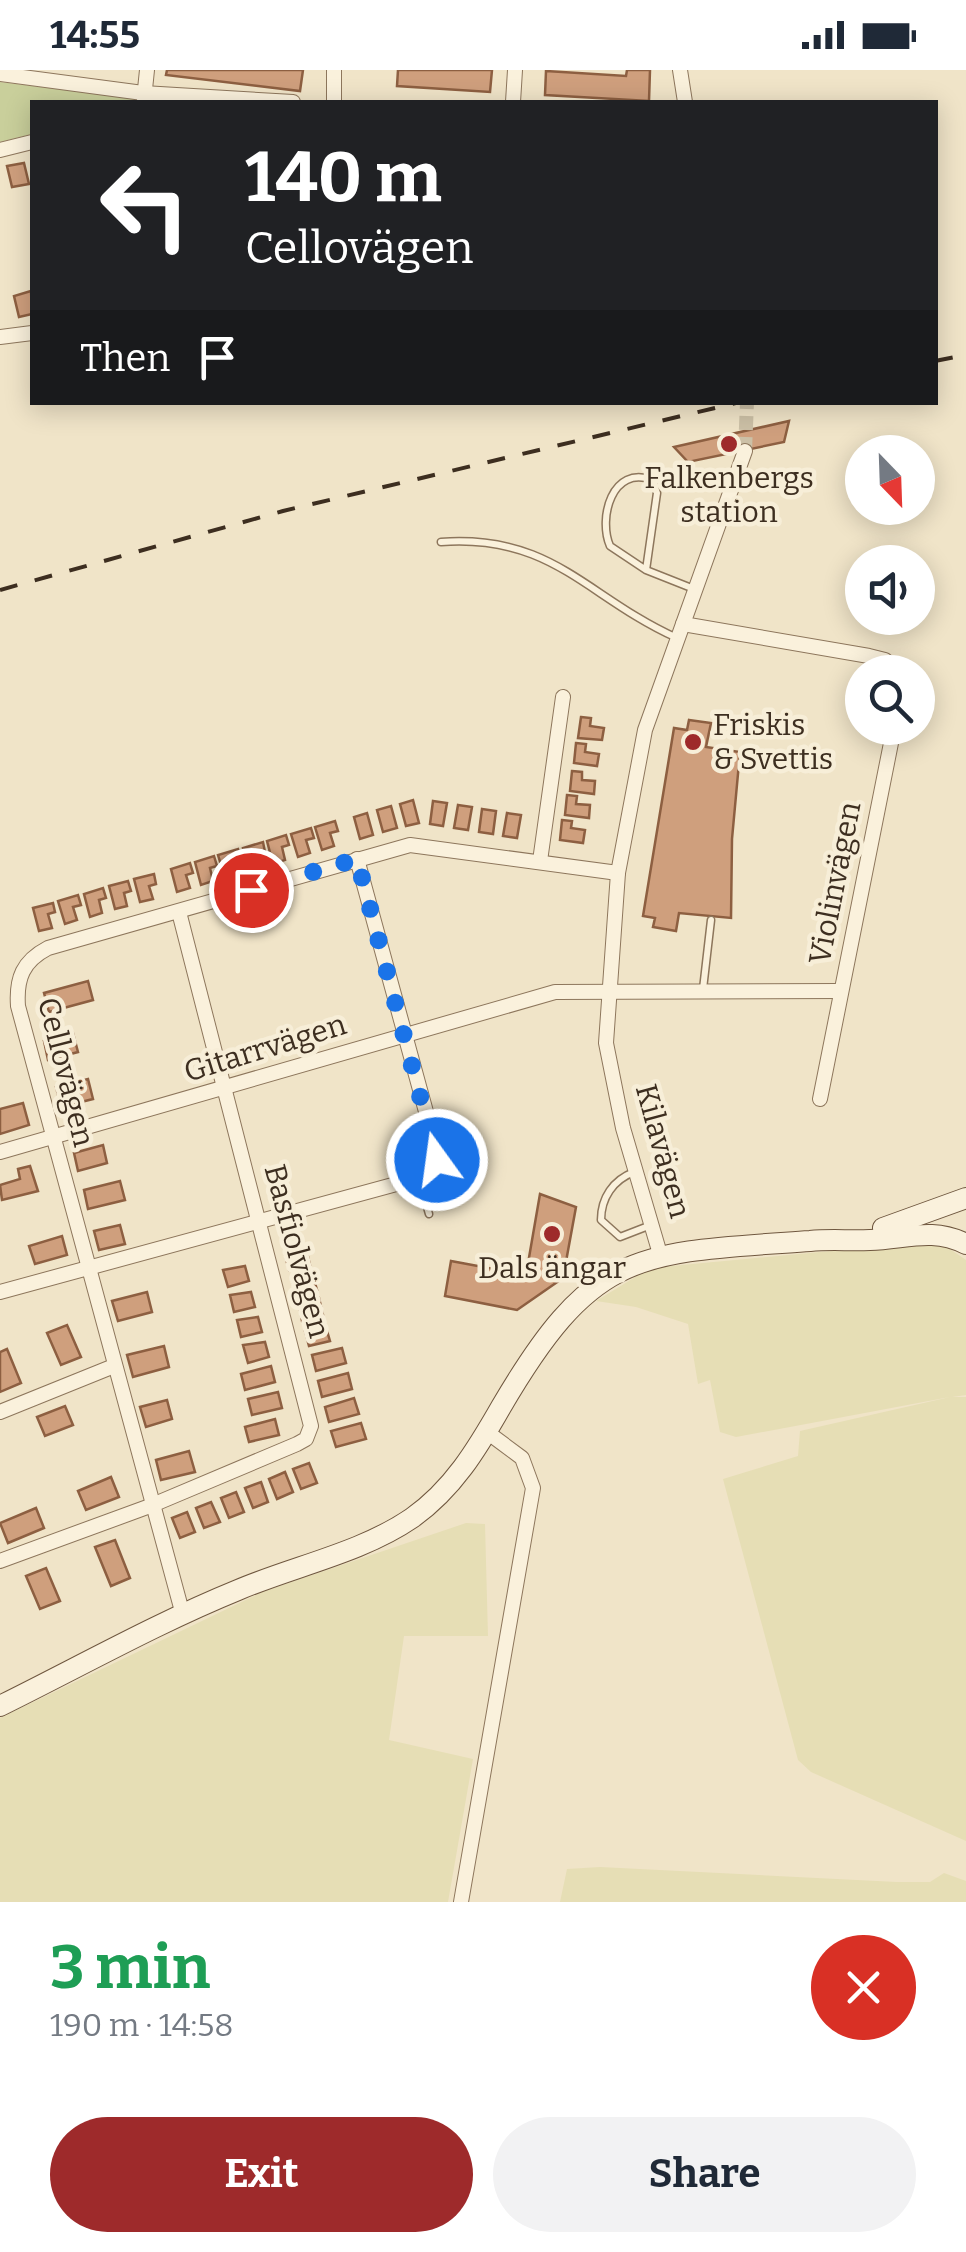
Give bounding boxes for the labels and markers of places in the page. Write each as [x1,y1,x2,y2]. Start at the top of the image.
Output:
marker: Falkenbergs station [718,433,740,455]
place label: Falkenbergs station [644,460,814,530]
place label: Friskis & Svettis [713,707,833,777]
marker: Friskis & Svettis [682,731,704,753]
pin [209,848,294,933]
marker: Dals ängar [541,1223,563,1245]
place label: Dals ängar [478,1250,626,1286]

